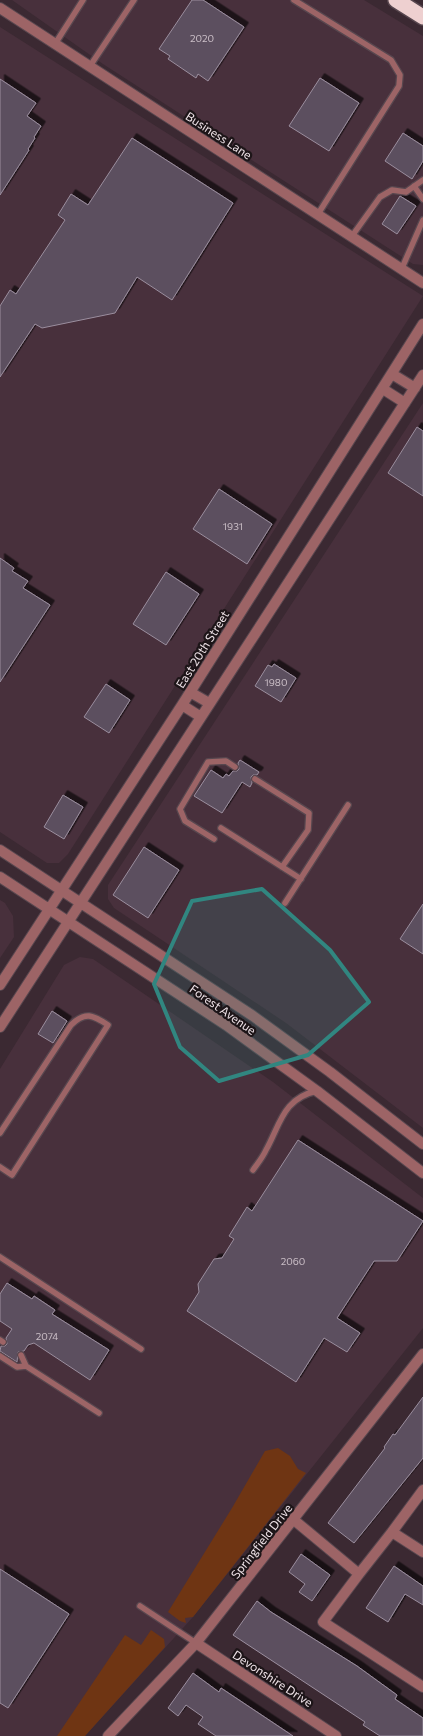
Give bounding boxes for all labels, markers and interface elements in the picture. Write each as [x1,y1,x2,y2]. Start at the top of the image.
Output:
house number: 2020 [190,32,214,44]
street label: Business Lane [183,108,255,162]
house number: 1931 [223,520,243,532]
street label: East 20th Street [173,608,231,690]
house number: 1980 [265,676,287,688]
street label: Forest Avenue [187,981,259,1037]
house number: 2060 [281,1255,305,1267]
house number: 2074 [36,1330,58,1342]
street label: Springfield Drive [228,1501,294,1581]
street label: Devonshire Drive [230,1647,316,1709]

